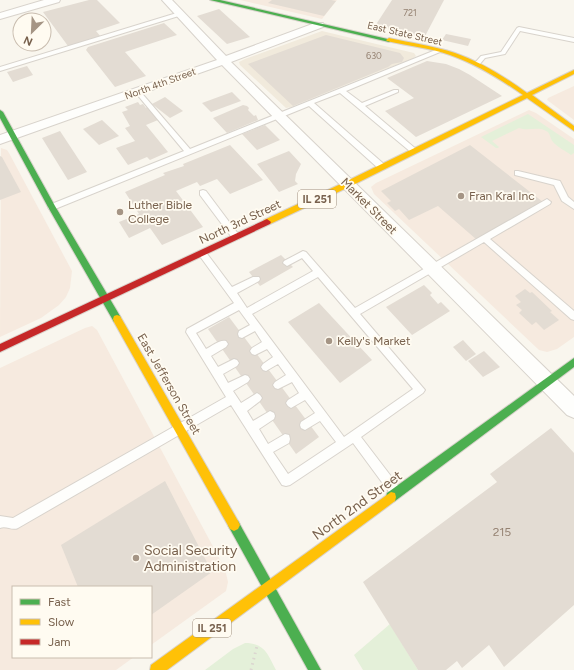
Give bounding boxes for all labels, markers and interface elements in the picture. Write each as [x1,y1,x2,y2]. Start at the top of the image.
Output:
house number: 721 [403,7,417,18]
north arrow [12,12,52,52]
street label: East State Street [366,19,444,48]
text: N [22,33,35,48]
house number: 630 [366,50,382,61]
street label: North 4th Street [123,64,198,102]
street label: Market Street [338,175,400,237]
place label: Fran Kral Inc [469,189,535,203]
road number: IL 251 [298,190,336,208]
marker: Fran Kral Inc [456,191,466,201]
street label: North 3rd Street [197,197,284,247]
place label: Luther Bible College [128,198,193,226]
marker: Luther Bible College [115,207,125,217]
street label: East Jefferson Street [134,331,204,437]
place label: Kelly's Market [337,334,411,348]
marker: Kelly's Market [324,336,334,346]
street label: North 2nd Street [309,467,405,544]
house number: 215 [493,525,511,539]
place label: Social Security Administration [144,542,238,575]
marker: Social Security Administration [131,553,141,563]
legend [12,586,152,658]
text: Fast [48,595,71,609]
text: Slow [48,615,75,629]
road number: IL 251 [193,619,231,637]
text: Jam [48,635,71,649]

